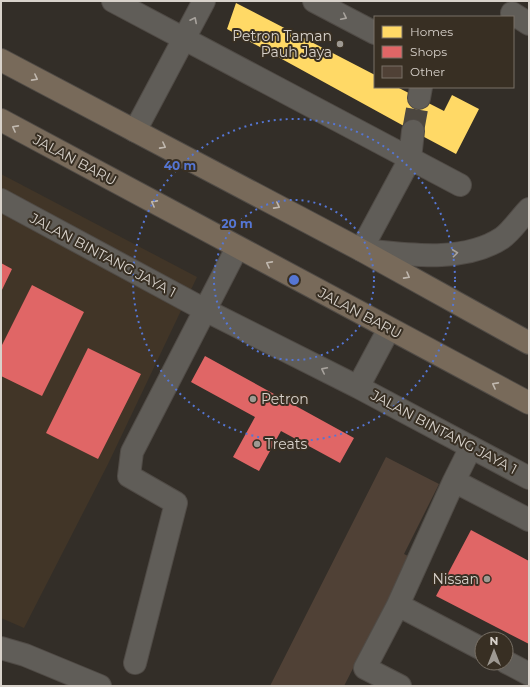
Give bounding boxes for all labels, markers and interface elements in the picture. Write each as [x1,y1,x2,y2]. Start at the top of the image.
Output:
one-way arrow [340,12,348,20]
legend [374,16,514,88]
one-way arrow [190,17,197,24]
text: Homes [410,24,453,39]
place label: Petron Taman Pauh Jaya [232,27,332,61]
marker: Petron Taman Pauh Jaya [335,39,345,49]
text: Shops [410,44,447,59]
text: Other [410,64,445,79]
one-way arrow [31,73,39,81]
one-way arrow [12,125,20,132]
street label: JALAN BARU [29,130,120,190]
one-way arrow [158,141,166,148]
text: 40 m [164,158,196,173]
one-way arrow [151,200,159,207]
one-way arrow [273,202,281,209]
street label: JALAN BINTANG JAYA 1 [26,208,179,301]
text: 20 m [221,216,253,231]
one-way arrow [452,249,458,258]
one-way arrow [266,262,273,269]
one-way arrow [403,271,410,279]
centre of rings [287,273,301,287]
street label: JALAN BARU [314,283,405,343]
one-way arrow [320,367,328,374]
one-way arrow [491,382,499,390]
street label: JALAN BINTANG JAYA 1 [367,385,520,478]
place label: Petron [261,390,309,408]
marker: Petron [248,394,258,404]
place label: Treats [265,435,307,453]
marker: Treats [252,439,262,449]
place label: Nissan [432,570,479,588]
marker: Nissan [482,574,492,584]
north arrow [474,631,514,671]
text: N [490,634,498,648]

